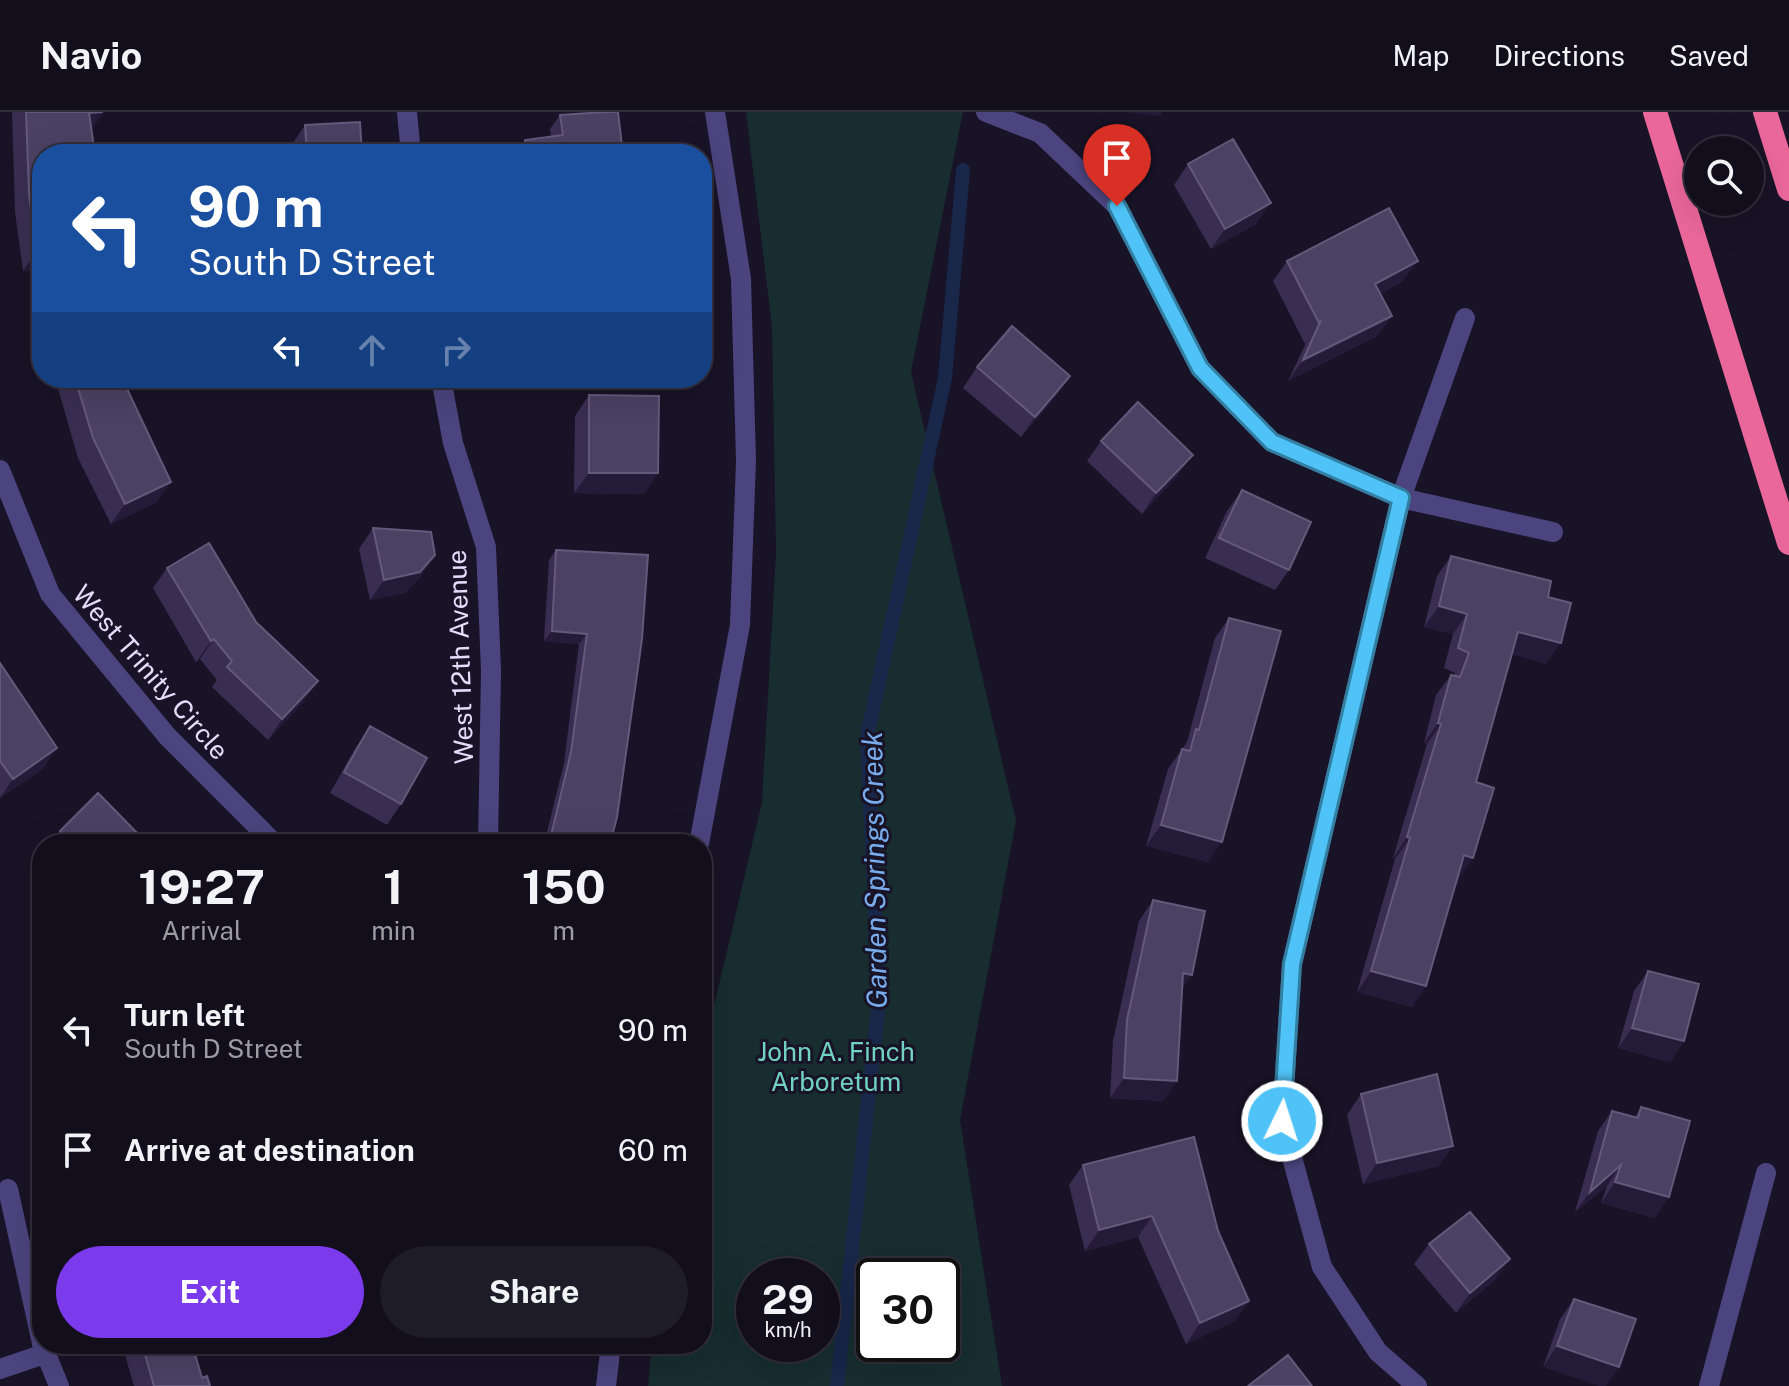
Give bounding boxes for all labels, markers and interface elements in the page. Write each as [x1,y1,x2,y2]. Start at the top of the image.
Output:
text: Navio [40,33,142,78]
text: Map [1393,39,1449,72]
text: Directions [1493,39,1625,72]
text: Saved [1669,39,1749,72]
pin [1083,124,1151,206]
icon: arrive [1095,136,1139,180]
map controls [1684,136,1764,216]
button: search [1684,136,1764,216]
text: 90 m [188,174,324,240]
icon: left [56,176,160,280]
text: South D Street [188,241,436,283]
icon: left [266,328,310,372]
icon: ahead [350,328,394,372]
icon: right [434,328,478,372]
street label: West 12th Avenue [441,549,479,765]
street label: West Trinity Circle [67,578,235,766]
water label: Garden Springs Creek [855,731,893,1009]
text: 19:27 [138,858,265,915]
text: 1 [383,858,404,915]
text: 150 [522,858,606,915]
text: Arrival [162,915,242,946]
text: min [371,915,415,946]
text: m [552,915,575,946]
text: Turn left [124,997,245,1033]
icon: left [56,1008,100,1052]
text: 90 m [618,1012,688,1048]
text: South D Street [124,1033,303,1064]
park label: John A. Finch Arboretum [757,1036,915,1097]
position arrow [1240,1079,1324,1163]
icon: arrive [56,1128,100,1172]
text: Arrive at destination [124,1132,415,1168]
text: 60 m [618,1132,688,1168]
button: Exit [56,1246,364,1338]
button: Share [380,1246,688,1338]
speed limit sign: 30 [856,1258,960,1362]
text: 29 [762,1276,814,1323]
text: km/h [764,1318,812,1342]

